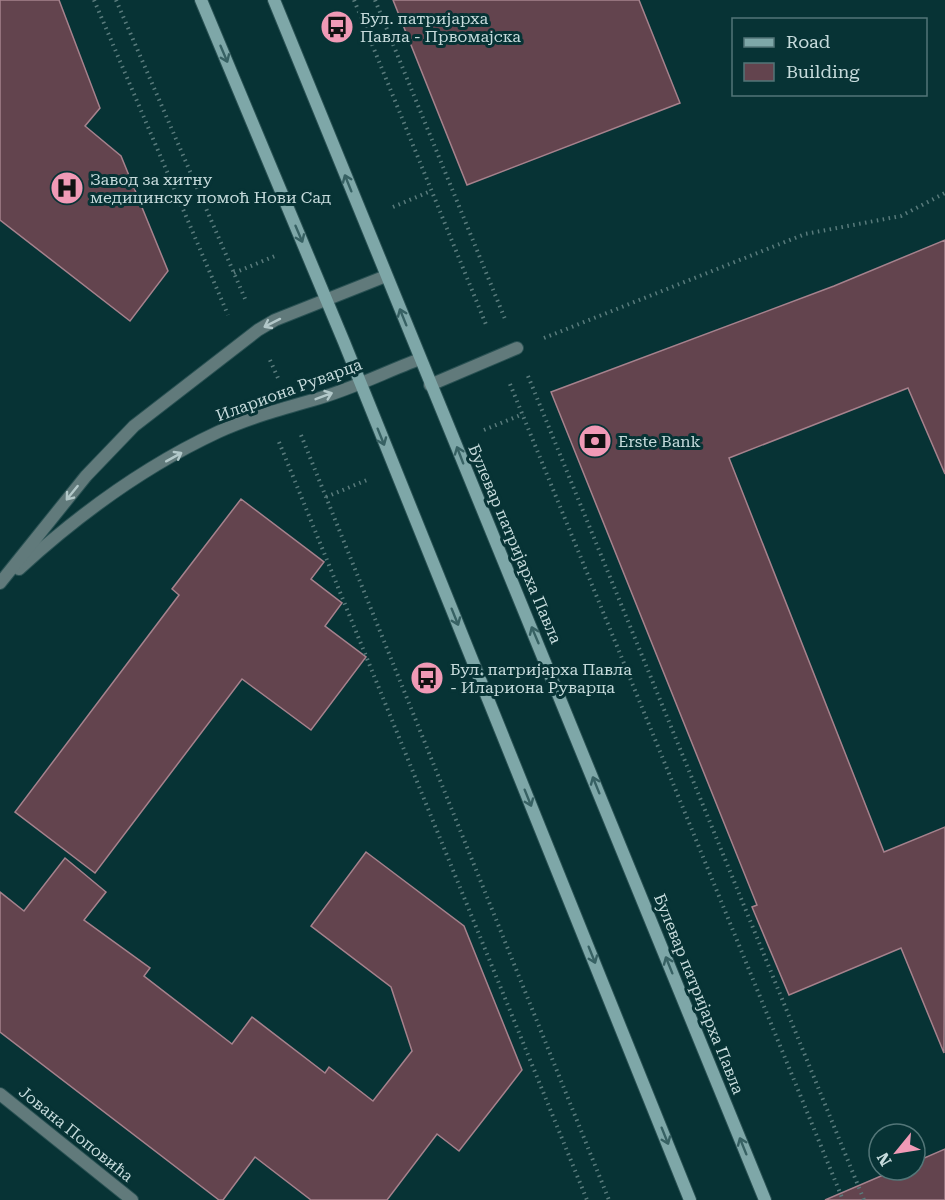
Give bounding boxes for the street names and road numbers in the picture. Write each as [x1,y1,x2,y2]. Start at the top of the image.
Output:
street label: Илариона Руварца [213,355,365,425]
street label: Булевар патријарха Павла [464,441,566,647]
street label: Булевар патријарха Павла [650,891,748,1097]
street label: Јована Поповића [15,1082,137,1186]

